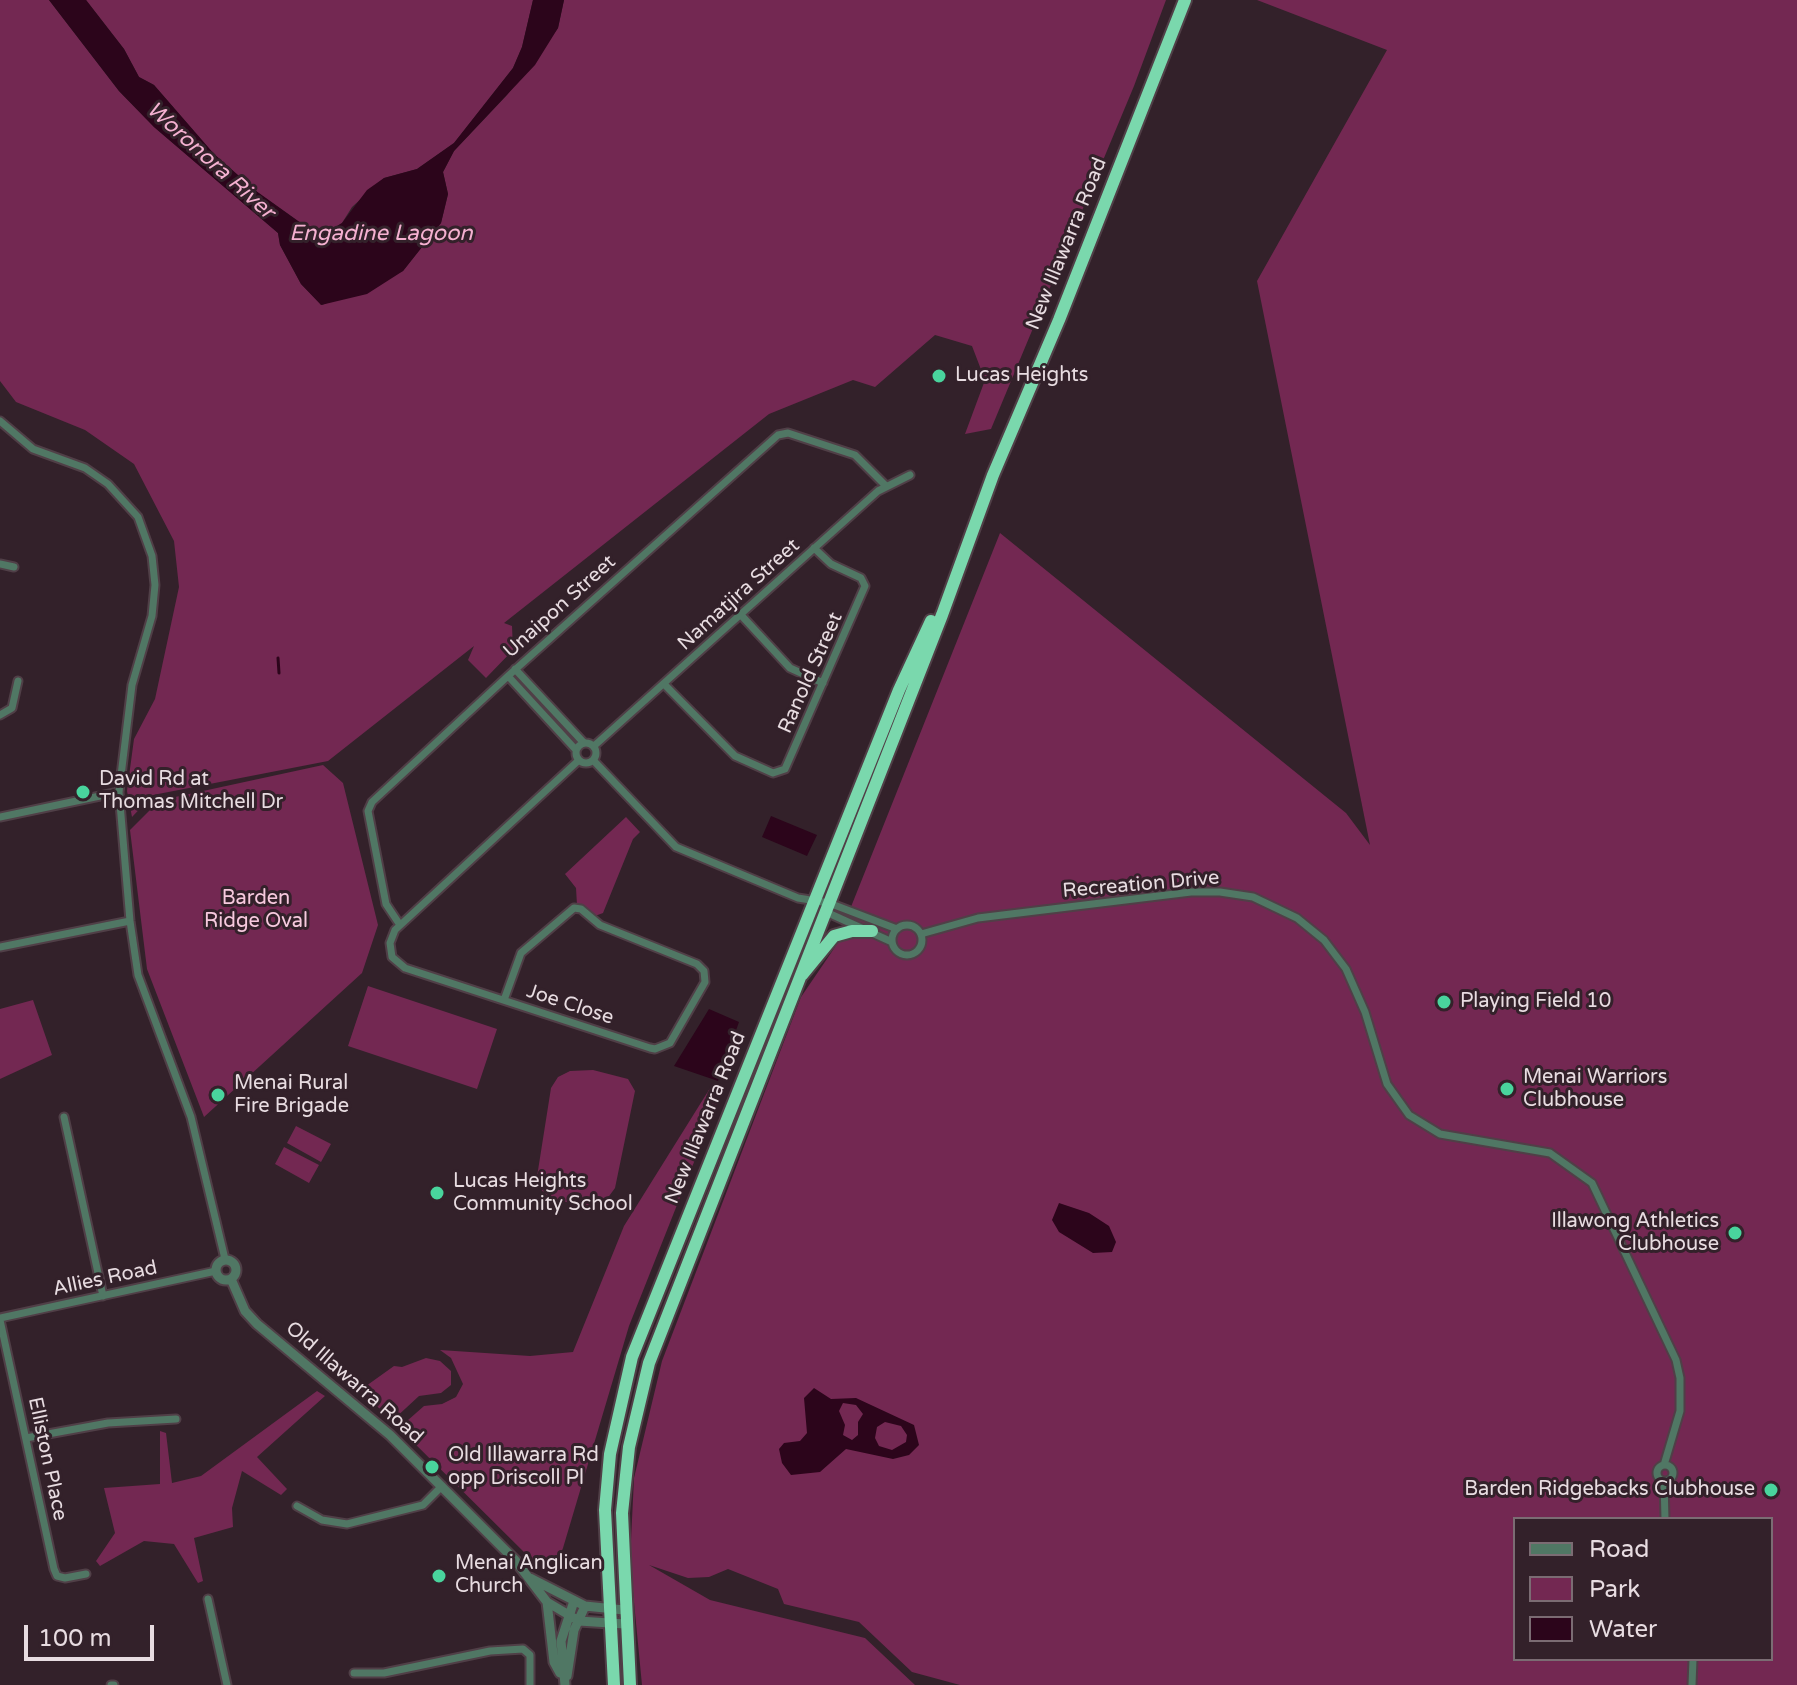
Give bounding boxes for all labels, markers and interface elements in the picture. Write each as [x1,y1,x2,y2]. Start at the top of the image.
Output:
water label: Woronora River [141,97,279,225]
street label: New Illawarra Road [1021,154,1113,334]
water label: Engadine Lagoon [289,221,473,247]
place label: Lucas Heights [955,364,1088,388]
marker: Lucas Heights [930,367,948,385]
street label: Namatjira Street [673,534,805,656]
street label: Unaipon Street [499,550,621,664]
street label: Ranold Street [774,609,848,737]
place label: David Rd at Thomas Mitchell Dr [99,768,283,815]
marker: David Rd at Thomas Mitchell Dr [74,783,92,801]
street label: Recreation Drive [1062,866,1220,904]
park label: Barden Ridge Oval [204,887,308,934]
street label: Joe Close [524,980,616,1030]
place label: Playing Field 10 [1460,990,1611,1014]
marker: Playing Field 10 [1435,993,1453,1011]
street label: New Illawarra Road [660,1028,752,1208]
place label: Menai Warriors Clubhouse [1523,1066,1667,1113]
place label: Menai Rural Fire Brigade [234,1072,349,1119]
marker: Menai Warriors Clubhouse [1498,1080,1516,1098]
marker: Menai Rural Fire Brigade [209,1086,227,1104]
place label: Lucas Heights Community School [453,1170,633,1217]
marker: Lucas Heights Community School [428,1184,446,1202]
place label: Illawong Athletics Clubhouse [1551,1210,1719,1257]
marker: Illawong Athletics Clubhouse [1726,1224,1744,1242]
street label: Allies Road [51,1256,159,1302]
street label: Old Illawarra Road [280,1317,428,1449]
street label: Elliston Place [22,1395,72,1523]
place label: Old Illawarra Rd opp Driscoll Pl [448,1444,599,1491]
marker: Old Illawarra Rd opp Driscoll Pl [423,1458,441,1476]
place label: Barden Ridgebacks Clubhouse [1464,1478,1755,1502]
marker: Barden Ridgebacks Clubhouse [1762,1481,1780,1499]
legend [1513,1517,1773,1661]
text: Road [1589,1535,1649,1564]
place label: Menai Anglican Church [455,1552,603,1599]
marker: Menai Anglican Church [430,1567,448,1585]
text: Park [1589,1575,1640,1604]
scale bar [28,1609,158,1659]
text: Water [1589,1615,1657,1644]
text: 100 m [38,1624,112,1653]

